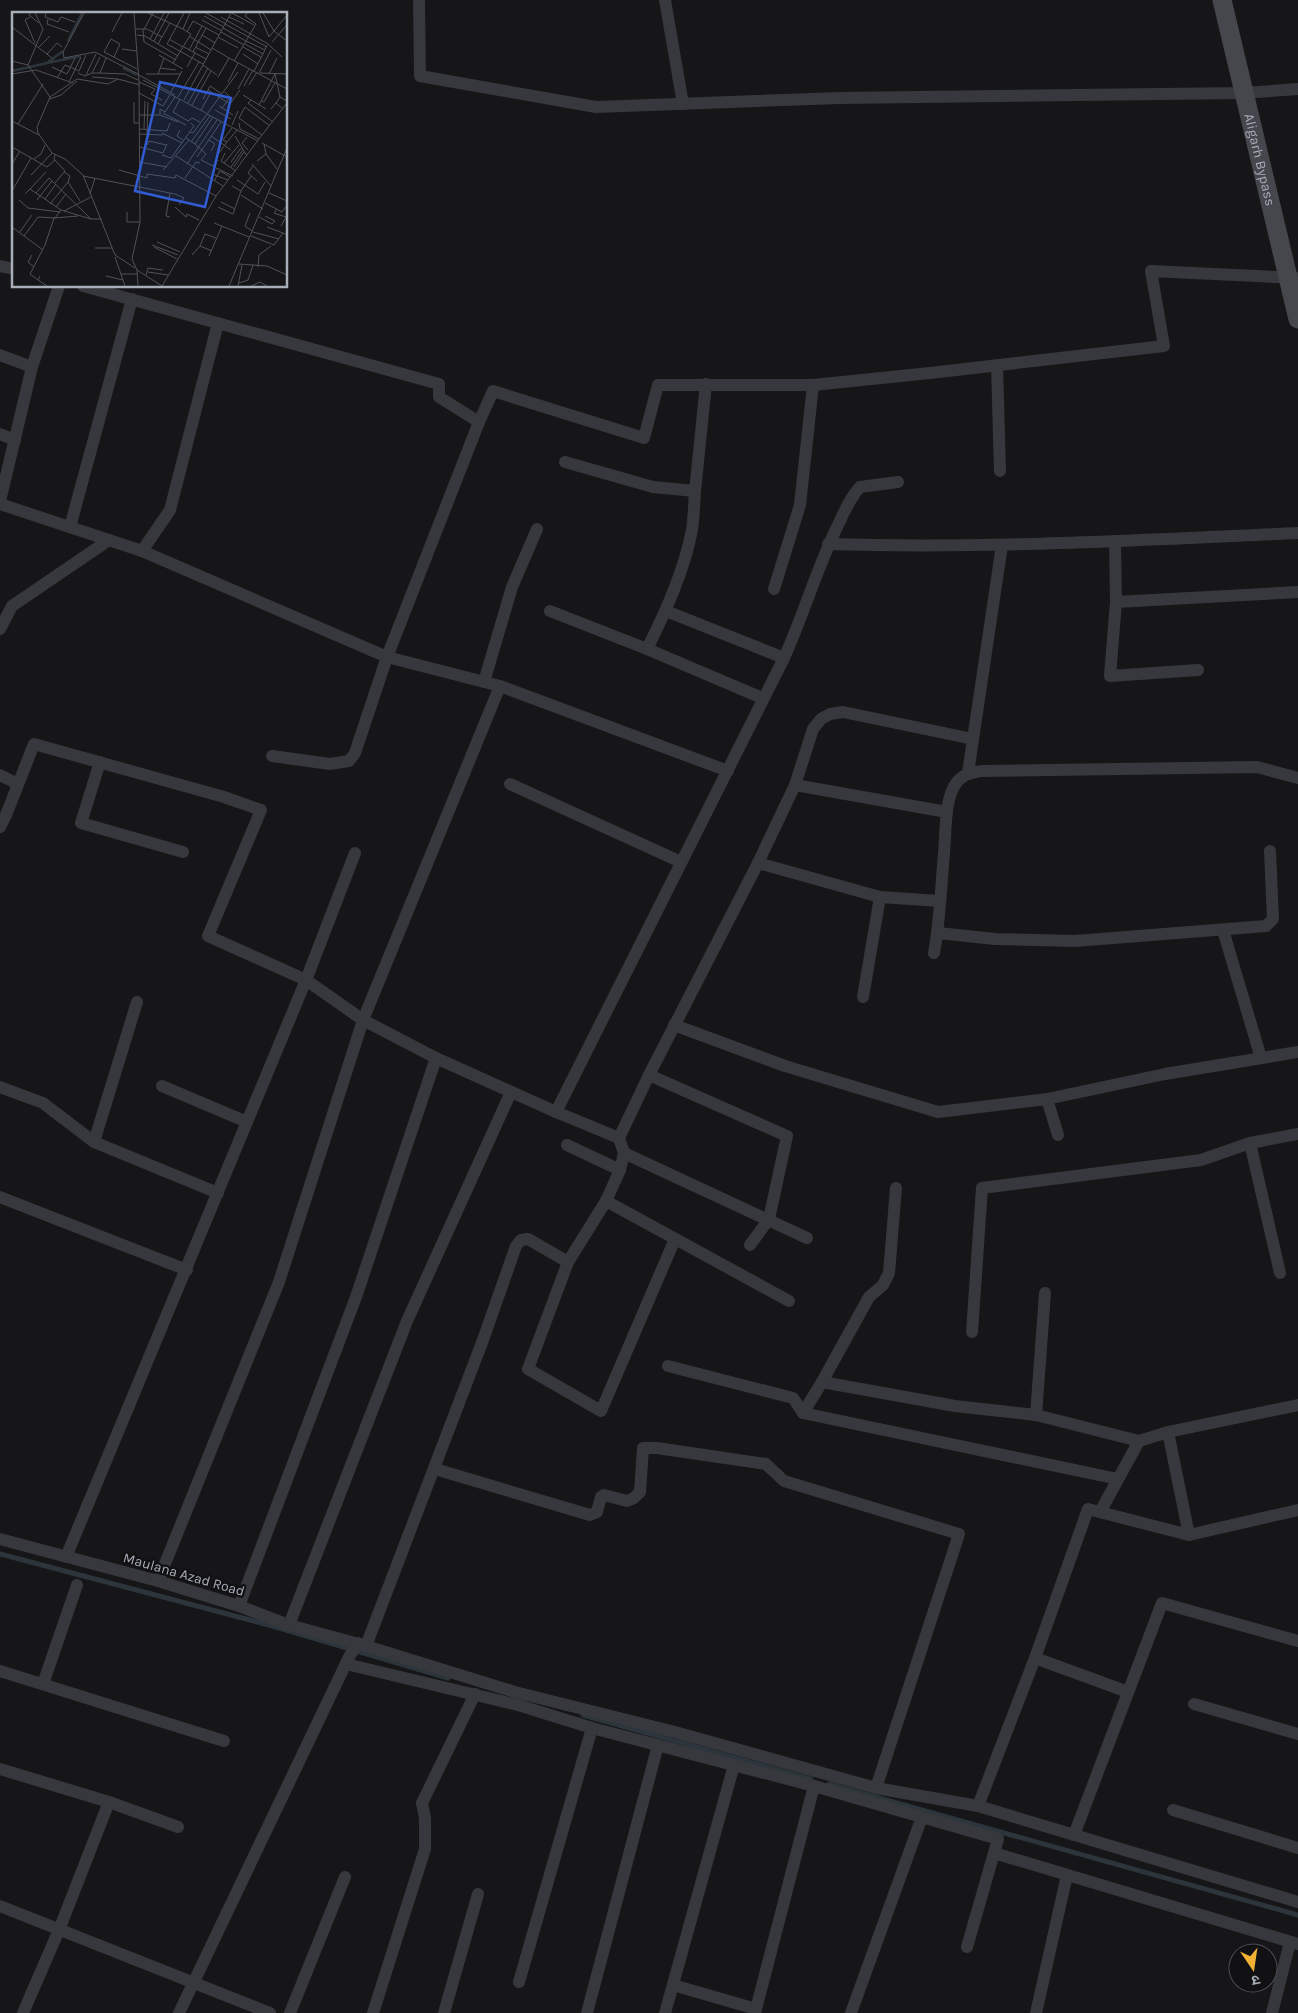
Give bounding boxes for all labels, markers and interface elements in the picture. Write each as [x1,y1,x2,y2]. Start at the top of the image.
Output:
inset map [12,12,288,288]
street label: Aligarh Bypass [1240,112,1279,208]
street label: Maulana Azad Road [121,1549,246,1600]
north arrow [1228,1943,1278,1993]
text: उ [1249,1971,1262,1990]

